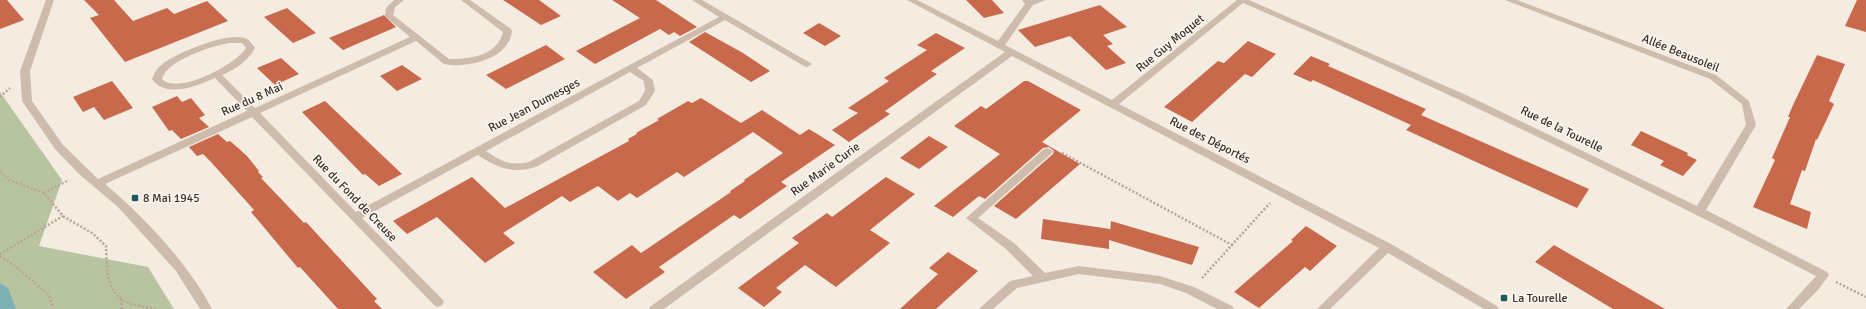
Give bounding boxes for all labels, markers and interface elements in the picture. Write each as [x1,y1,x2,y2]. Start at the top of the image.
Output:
street label: Rue Guy Moquet [1133,11,1208,76]
street label: Allée Beausoleil [1640,31,1722,76]
street label: Rue Jean Dumesges [486,75,583,136]
street label: Rue du 8 Mai [219,79,285,120]
street label: Rue de la Tourelle [1518,103,1606,156]
street label: Rue des Déportés [1167,114,1253,167]
street label: Rue Marie Curie [788,139,863,200]
street label: Rue du Fond de Creuse [309,152,400,245]
place label: 8 Mai 1945 [143,191,200,206]
marker: 8 Mai 1945 [130,193,140,203]
place label: La Tourelle [1512,291,1568,306]
marker: La Tourelle [1499,293,1509,303]

